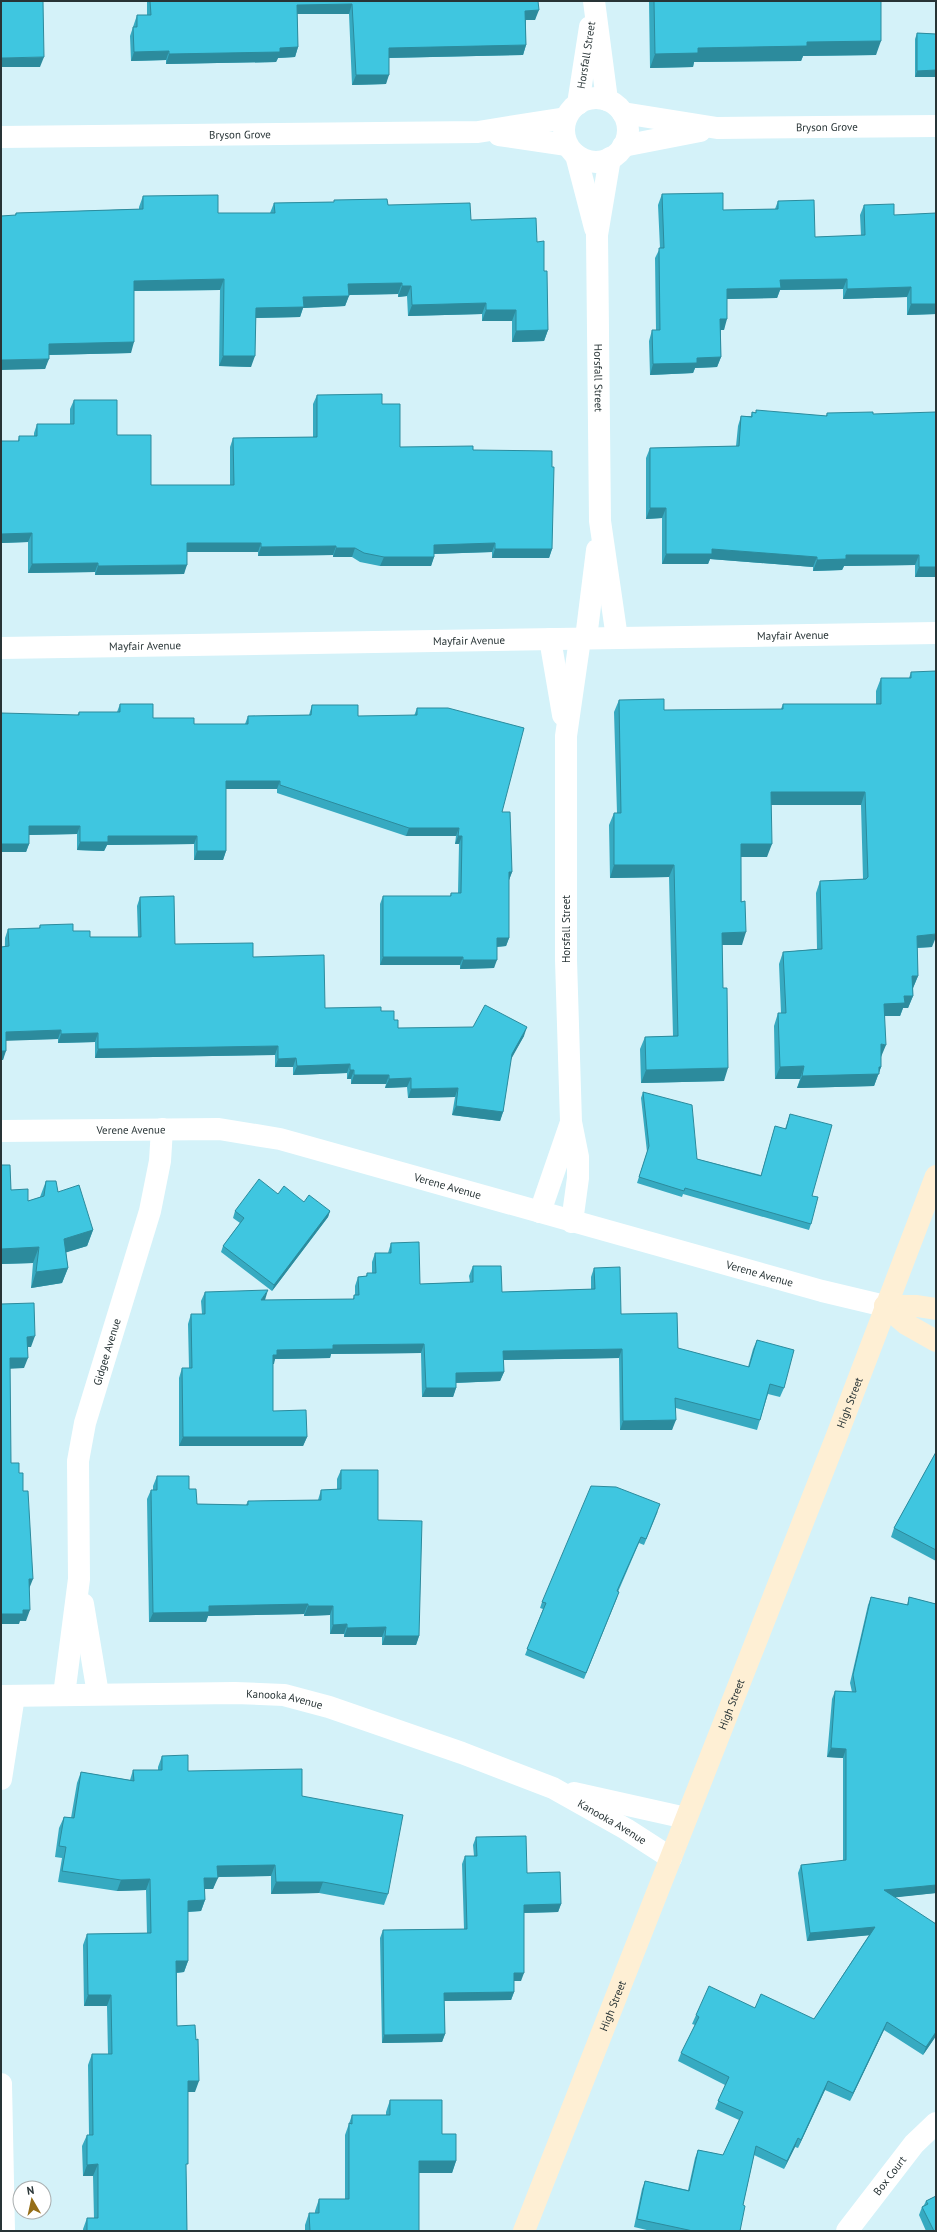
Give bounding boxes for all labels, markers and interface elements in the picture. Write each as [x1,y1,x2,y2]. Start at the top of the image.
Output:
street label: Horsfall Street [574,20,598,90]
street label: Bryson Grove [796,120,858,134]
street label: Bryson Grove [209,127,271,142]
street label: Horsfall Street [591,344,606,412]
street label: Mayfair Avenue [757,628,829,643]
street label: Mayfair Avenue [433,633,505,648]
street label: Mayfair Avenue [109,638,181,653]
street label: Horsfall Street [559,895,573,963]
street label: Verene Avenue [95,1122,166,1137]
street label: Verene Avenue [412,1170,483,1202]
street label: Verene Avenue [724,1257,795,1290]
street label: Gidgee Avenue [90,1316,124,1387]
street label: High Street [833,1375,866,1430]
street label: High Street [715,1677,748,1732]
street label: Kanooka Avenue [246,1686,325,1712]
street label: Kanooka Avenue [575,1796,650,1848]
street label: High Street [596,1978,629,2033]
street label: Box Court [870,2153,909,2198]
north arrow [12,2180,52,2220]
text: N [26,2183,35,2198]

